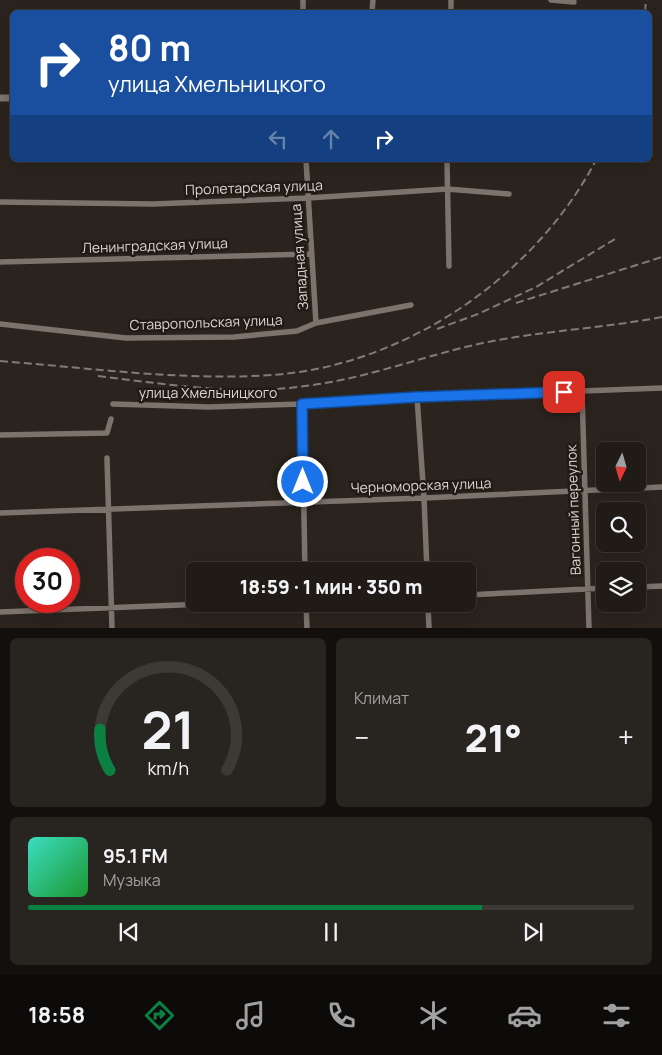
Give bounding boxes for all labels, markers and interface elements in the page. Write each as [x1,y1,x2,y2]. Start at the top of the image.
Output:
text: 80 m [108,24,191,72]
icon: right [25,30,90,95]
text: улица Хмельницкого [108,69,326,99]
icon: left [264,125,292,153]
icon: ahead [317,125,345,153]
icon: right [370,125,398,153]
street label: Пролетарская улица [185,175,323,199]
street label: Западная улица [286,203,312,311]
street label: Ленинградская улица [82,233,228,257]
street label: Ставропольская улица [129,310,283,334]
pin [543,371,585,413]
icon: arrive [550,378,578,406]
street label: улица Хмельницкого [139,383,277,402]
north arrow [596,442,646,492]
map controls [596,442,646,612]
street label: Вагонный переулок [561,443,585,576]
position arrow [276,455,328,507]
street label: Черноморская улица [350,473,492,497]
button: search [596,502,646,552]
speed limit sign: 30 [15,548,80,613]
button: layers [596,562,646,612]
text: 18:59 · 1 мин · 350 m [240,574,422,600]
text: Климат [354,687,409,709]
text: 21 [141,694,195,765]
text: 21° [465,711,522,763]
text: − [354,718,369,756]
text: + [618,718,634,756]
text: km/h [147,756,189,780]
text: 95.1 FM [103,843,168,869]
text: Музыка [103,869,161,891]
icon: previous [115,918,143,946]
icon: pause [317,918,345,946]
icon: next [519,918,547,946]
icon: directions [142,998,177,1033]
icon: music [233,998,268,1033]
icon: phone [324,998,359,1033]
icon: climate [416,998,451,1033]
icon: car [507,998,542,1033]
icon: filters [599,998,634,1033]
text: 18:58 [28,1000,85,1030]

